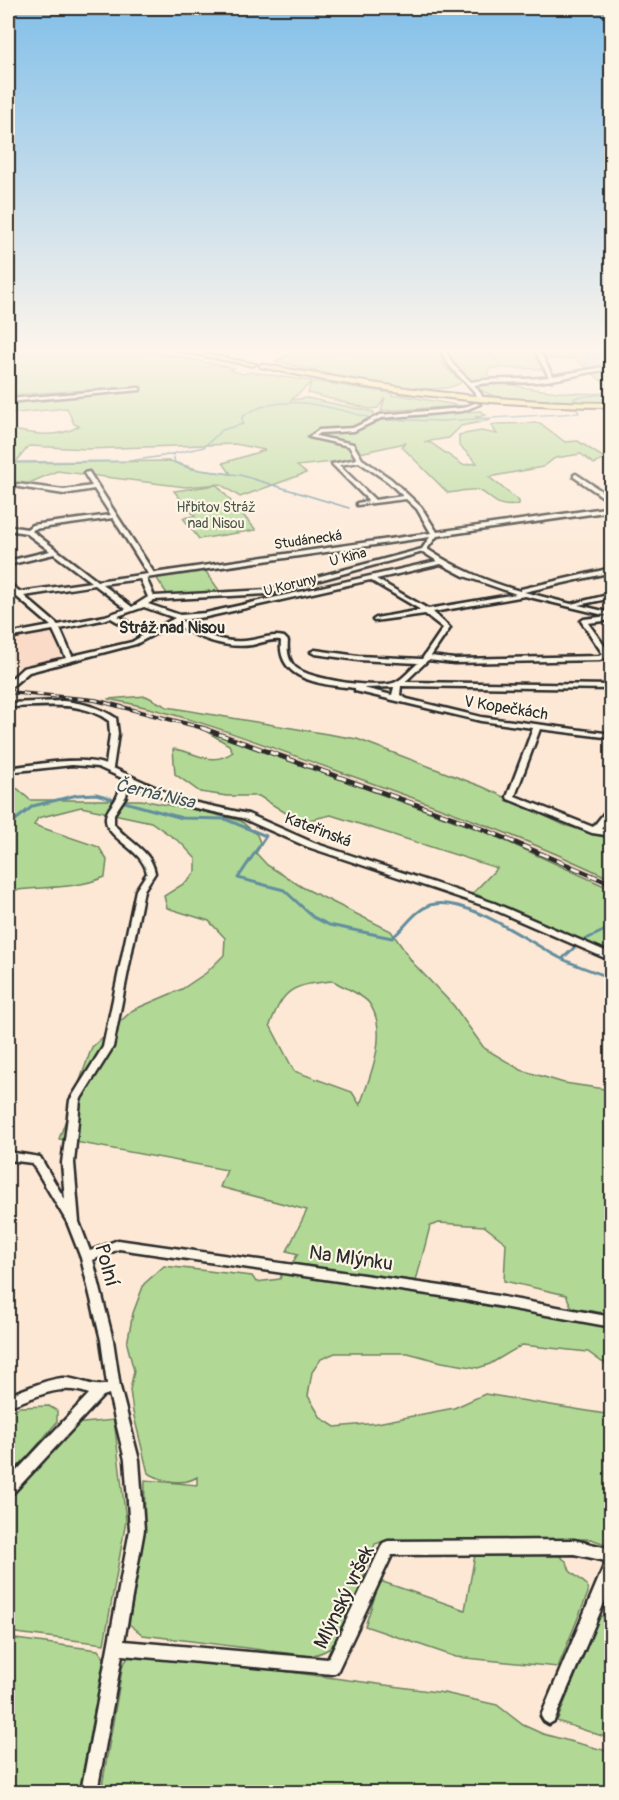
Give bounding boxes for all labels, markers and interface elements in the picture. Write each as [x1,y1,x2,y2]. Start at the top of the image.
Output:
park label: Hřbitov Stráž nad Nisou [177,499,255,532]
street label: Studánecká [273,527,343,553]
street label: U Kina [328,544,368,570]
street label: U Koruny [262,570,318,600]
district label: Stráž nad Nisou [119,618,225,638]
street label: V Kopečkách [462,691,550,725]
water label: Černá Nisa [113,774,199,815]
street label: Kateřinská [282,808,354,852]
street label: Na Mlýnku [307,1240,395,1276]
street label: Polní [89,1241,125,1289]
street label: Mlýnský vršek [308,1541,380,1653]

